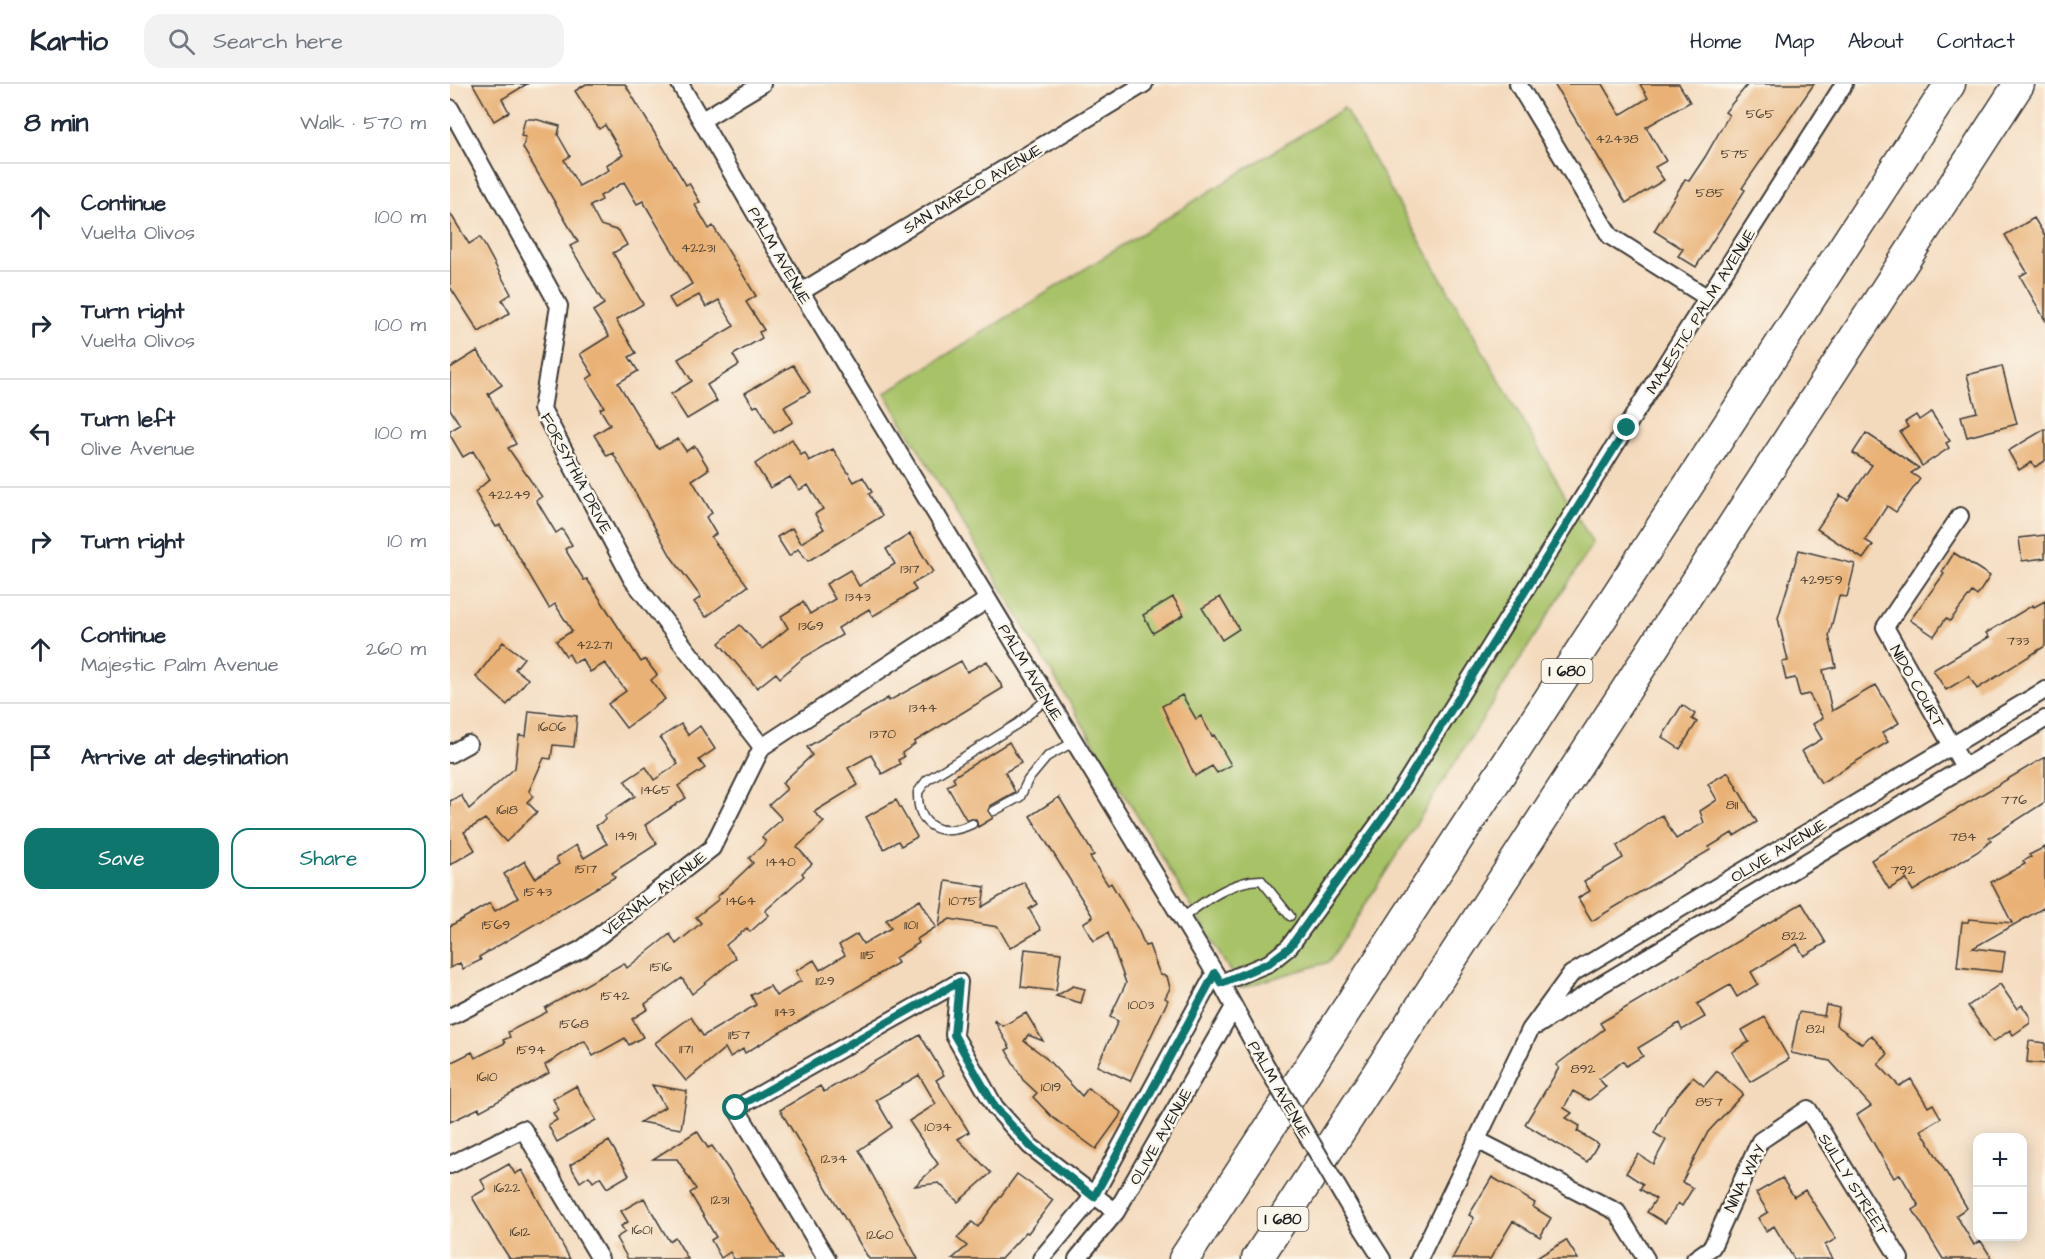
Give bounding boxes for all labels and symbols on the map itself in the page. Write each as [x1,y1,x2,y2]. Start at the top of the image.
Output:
house number: 565 [1746,104,1774,124]
house number: 42438 [1595,129,1639,149]
street label: SAN MARCO AVENUE [899,138,1047,239]
house number: 575 [1721,144,1749,164]
house number: 585 [1696,183,1725,203]
street label: PALM AVENUE [742,203,816,309]
street label: MAJESTIC PALM AVENUE [1641,224,1761,398]
house number: 42231 [681,238,715,258]
street label: FORSYTHIA DRIVE [535,409,618,538]
route end [1613,414,1639,440]
house number: 42249 [487,485,531,505]
house number: 1317 [900,559,920,579]
house number: 42959 [1799,570,1843,590]
house number: 1343 [845,587,871,607]
house number: 1369 [798,616,824,636]
street label: PALM AVENUE [993,620,1068,726]
house number: 733 [2007,631,2029,651]
house number: 42271 [576,635,612,655]
street label: NIDO COURT [1885,641,1950,732]
road number: I 680 [1542,659,1592,683]
house number: 1344 [909,698,937,718]
house number: 1606 [538,717,566,737]
house number: 1370 [870,724,896,744]
house number: 1465 [641,780,671,800]
house number: 776 [2001,790,2027,810]
house number: 811 [1726,795,1739,815]
house number: 1618 [496,800,518,820]
street label: OLIVE AVENUE [1726,813,1831,888]
house number: 1491 [615,826,637,846]
house number: 784 [1949,827,1977,847]
street label: VERNAL AVENUE [598,846,712,942]
house number: 1440 [766,852,796,872]
house number: 1517 [575,859,597,879]
house number: 792 [1891,860,1915,880]
house number: 1543 [524,882,552,902]
house number: 1464 [726,891,756,911]
house number: 1075 [948,891,978,911]
house number: 1569 [482,915,510,935]
house number: 1101 [904,915,918,935]
house number: 822 [1781,926,1807,946]
house number: 1115 [860,945,876,965]
house number: 1516 [650,957,672,977]
house number: 1129 [815,971,835,991]
house number: 1542 [600,986,630,1006]
house number: 1003 [1128,995,1154,1015]
house number: 1143 [775,1002,795,1022]
house number: 1568 [559,1014,589,1034]
house number: 821 [1806,1019,1825,1039]
house number: 1157 [728,1025,750,1045]
street label: PALM AVENUE [1242,1037,1316,1143]
house number: 1171 [679,1039,693,1059]
house number: 1594 [516,1040,546,1060]
house number: 892 [1570,1059,1596,1079]
house number: 1610 [476,1067,498,1087]
house number: 1019 [1041,1077,1061,1097]
street label: OLIVE AVENUE [1124,1084,1198,1189]
house number: 857 [1695,1092,1723,1112]
route start [722,1094,748,1120]
house number: 1034 [924,1117,952,1137]
street label: SULLY STREET [1813,1129,1893,1240]
street label: NINA WAY [1719,1140,1771,1216]
house number: 1234 [821,1149,848,1169]
house number: 1622 [494,1178,520,1198]
house number: 1231 [711,1190,730,1210]
road number: I 680 [1258,1207,1308,1231]
house number: 1601 [631,1220,653,1240]
house number: 1612 [510,1222,530,1242]
house number: 1260 [866,1225,894,1245]

